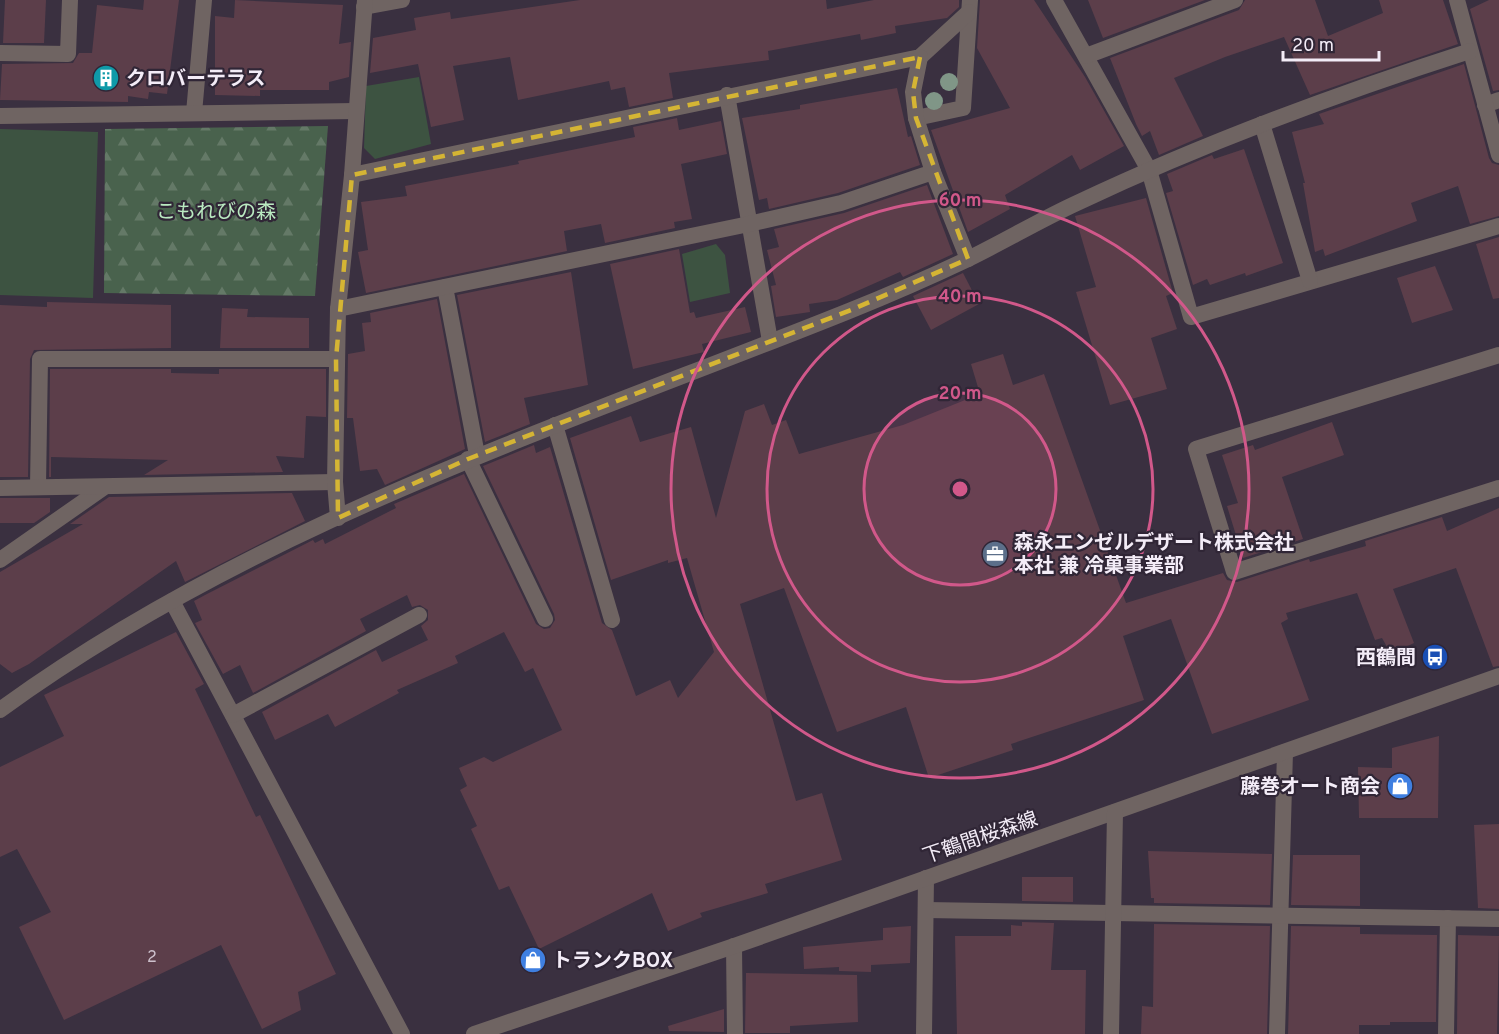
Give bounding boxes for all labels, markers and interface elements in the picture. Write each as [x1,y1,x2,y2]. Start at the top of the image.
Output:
scale bar [1283,24,1379,62]
text: 20 m [1292,35,1334,58]
building icon: クロバーテラス [91,63,121,93]
place label: クロバーテラス [126,67,266,93]
text: 60 m [938,190,982,213]
park label: こもれびの森 [156,200,276,226]
text: 40 m [938,286,982,309]
text: 20 m [938,383,982,406]
centre of rings [950,479,970,499]
place label: 森永エンゼルデザート株式会社 本社 兼 冷菓事業部 [1014,531,1294,580]
office icon: 森永エンゼルデザート株式会社 本社 兼 冷菓事業部 [980,539,1010,569]
bus stop icon: 西鶴間 [1420,642,1450,672]
place label: 西鶴間 [1356,646,1416,672]
shop icon: 藤巻オート商会 [1385,771,1415,801]
place label: 藤巻オート商会 [1240,775,1380,801]
street label: 下鶴間桜森線 [920,807,1042,871]
shop icon: トランクBOX [518,945,548,975]
house number: 2 [147,948,157,968]
place label: トランクBOX [552,949,673,975]

